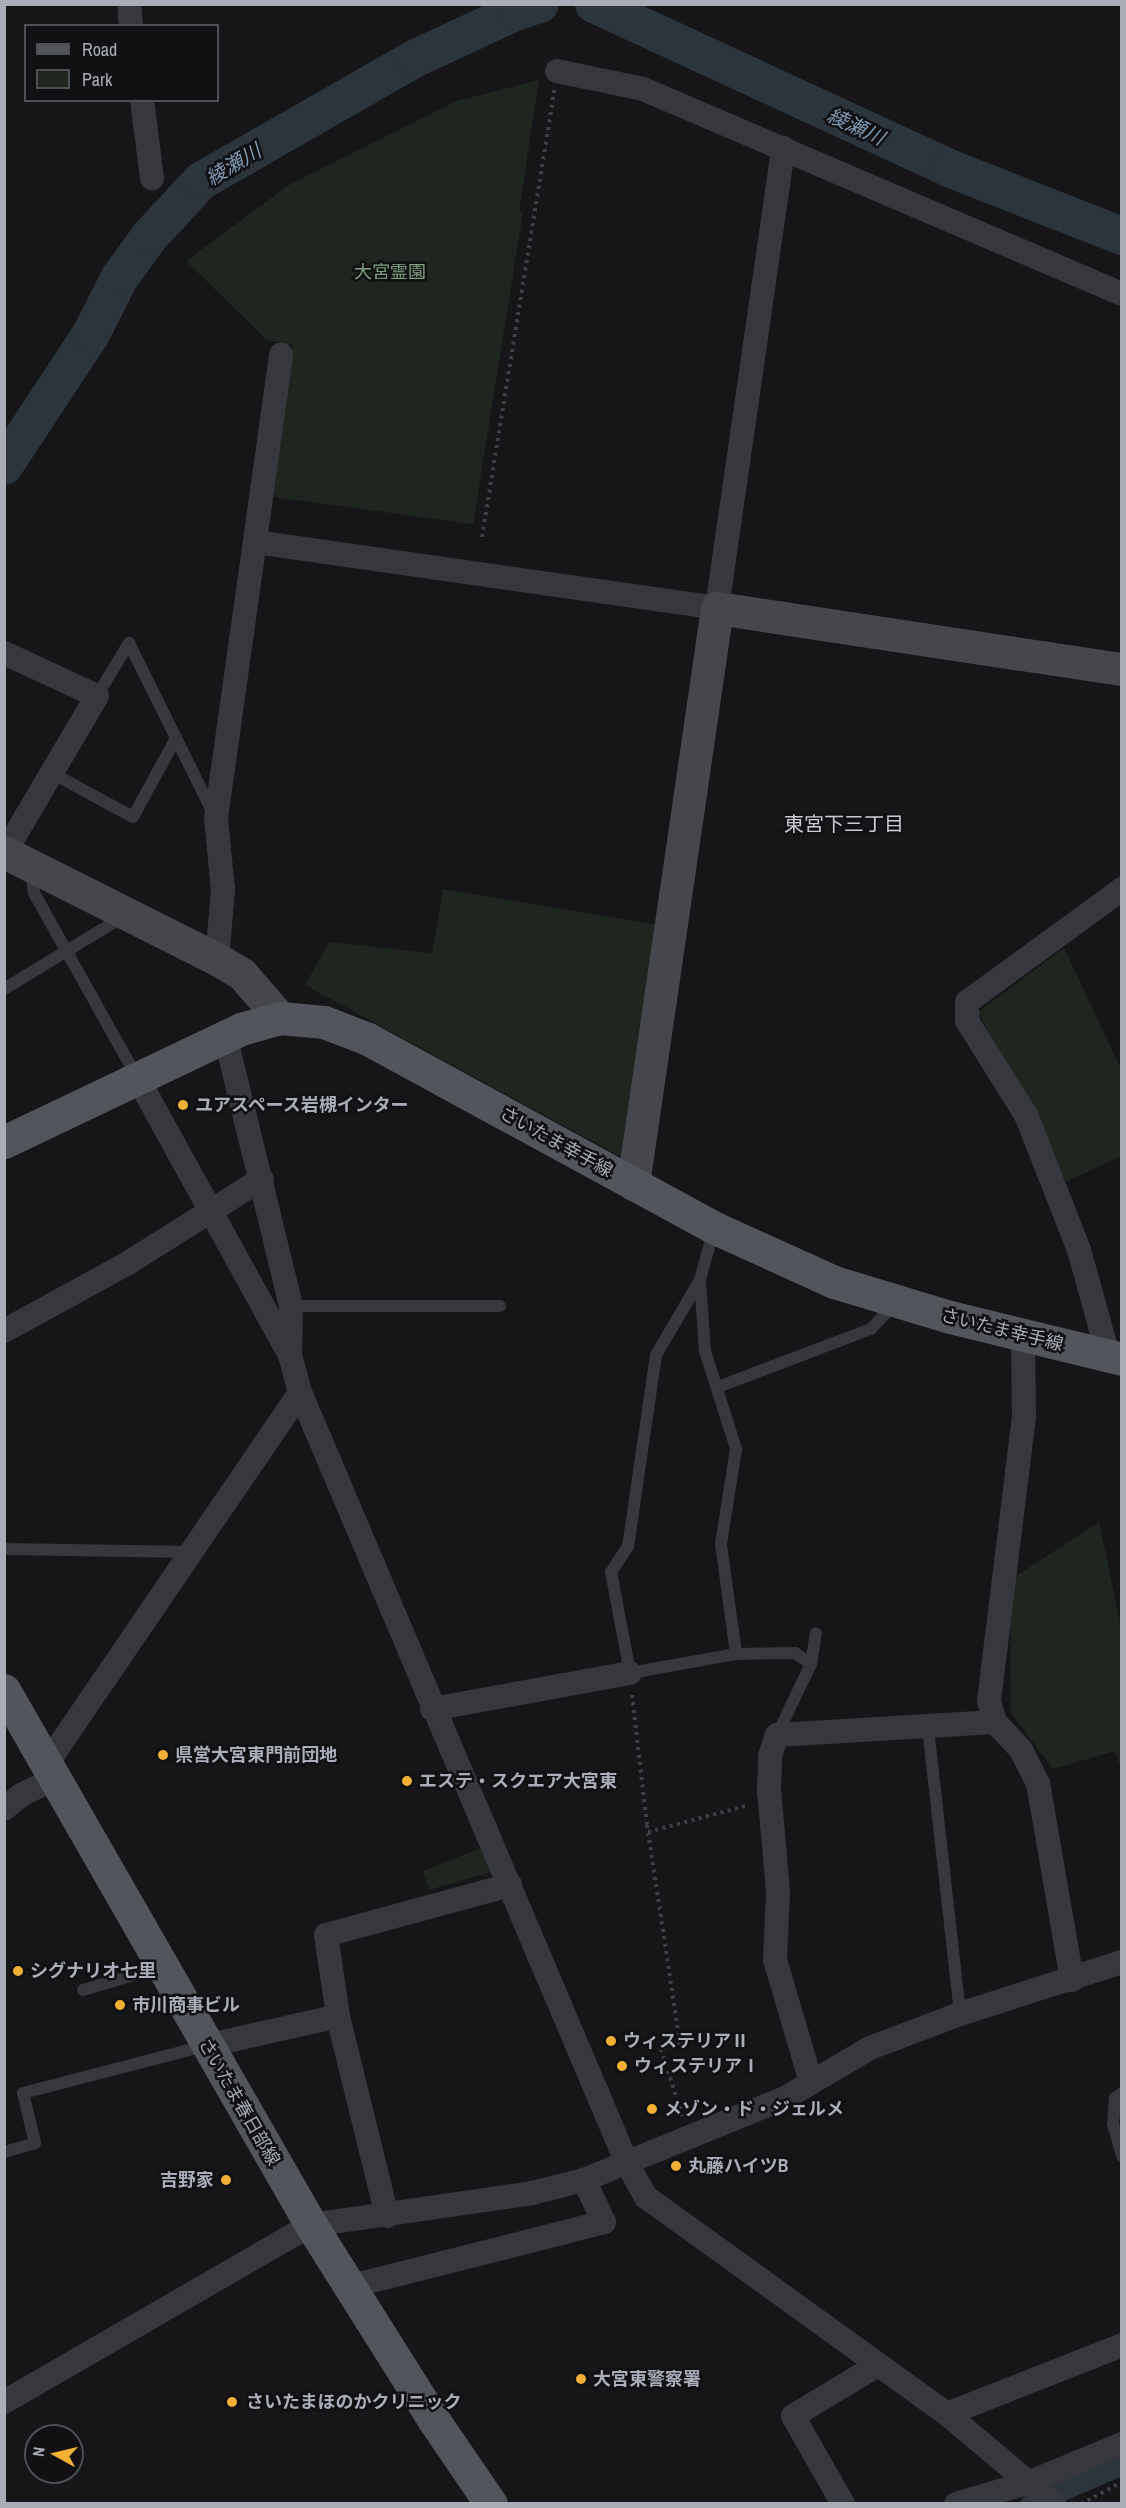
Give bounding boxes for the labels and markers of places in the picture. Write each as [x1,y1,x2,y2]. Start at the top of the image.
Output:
place label: ユアスペース岩槻インター [195,1094,411,1116]
marker: ユアスペース岩槻インター [176,1098,190,1112]
place label: 県営大宮東門前団地 [175,1744,337,1766]
marker: 県営大宮東門前団地 [156,1748,170,1762]
place label: エステ・スクエア大宮東 [419,1770,617,1792]
marker: エステ・スクエア大宮東 [400,1774,414,1788]
place label: シグナリオ七里 [30,1960,156,1982]
marker: シグナリオ七里 [11,1964,25,1978]
place label: 市川商事ビル [132,1994,240,2016]
marker: 市川商事ビル [113,1998,127,2012]
place label: ウィステリアⅡ [623,2030,749,2052]
marker: ウィステリアⅡ [604,2034,618,2048]
place label: ウィステリアⅠ [634,2055,760,2077]
marker: ウィステリアⅠ [615,2059,629,2073]
place label: メゾン・ド・ジェルメ [664,2098,844,2120]
marker: メゾン・ド・ジェルメ [645,2102,659,2116]
place label: 丸藤ハイツB [688,2155,789,2177]
marker: 丸藤ハイツB [669,2159,683,2173]
place label: 吉野家 [160,2169,214,2191]
marker: 吉野家 [219,2173,233,2187]
place label: 大宮東警察署 [593,2368,701,2390]
marker: 大宮東警察署 [574,2372,588,2386]
place label: さいたまほのかクリニック [246,2391,462,2413]
marker: さいたまほのかクリニック [223,2393,241,2411]

